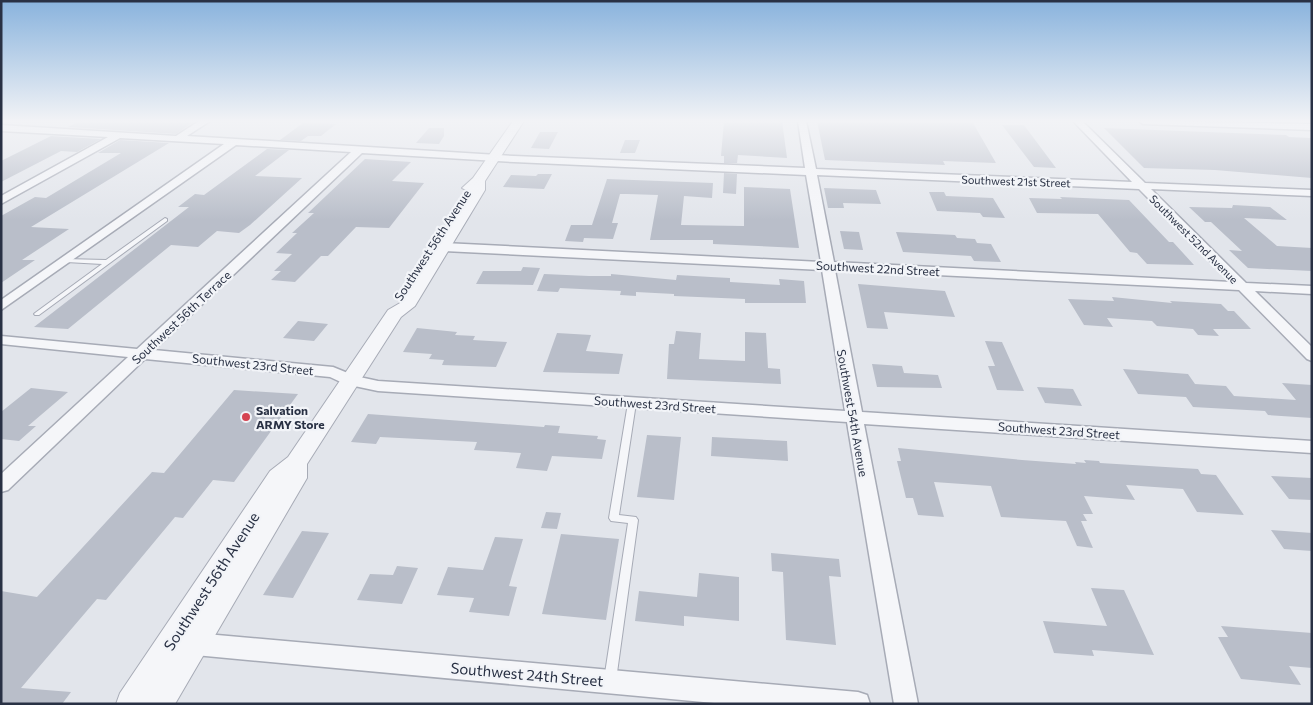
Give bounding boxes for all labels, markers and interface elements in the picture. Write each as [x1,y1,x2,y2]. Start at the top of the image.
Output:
street label: Southwest 21st Street [961,173,1071,189]
street label: Southwest 56th Avenue [391,187,473,303]
street label: Southwest 52nd Avenue [1147,192,1241,286]
street label: Southwest 22nd Street [816,258,940,278]
street label: Southwest 56th Terrace [129,267,233,367]
street label: Southwest 54th Avenue [835,348,871,478]
street label: Southwest 23rd Street [192,351,315,377]
street label: Southwest 23rd Street [594,393,717,415]
place label: Salvation ARMY Store [256,403,325,431]
marker: Salvation ARMY Store [240,411,252,423]
street label: Southwest 23rd Street [998,419,1121,441]
street label: Southwest 56th Avenue [159,508,263,654]
street label: Southwest 24th Street [450,658,604,690]

